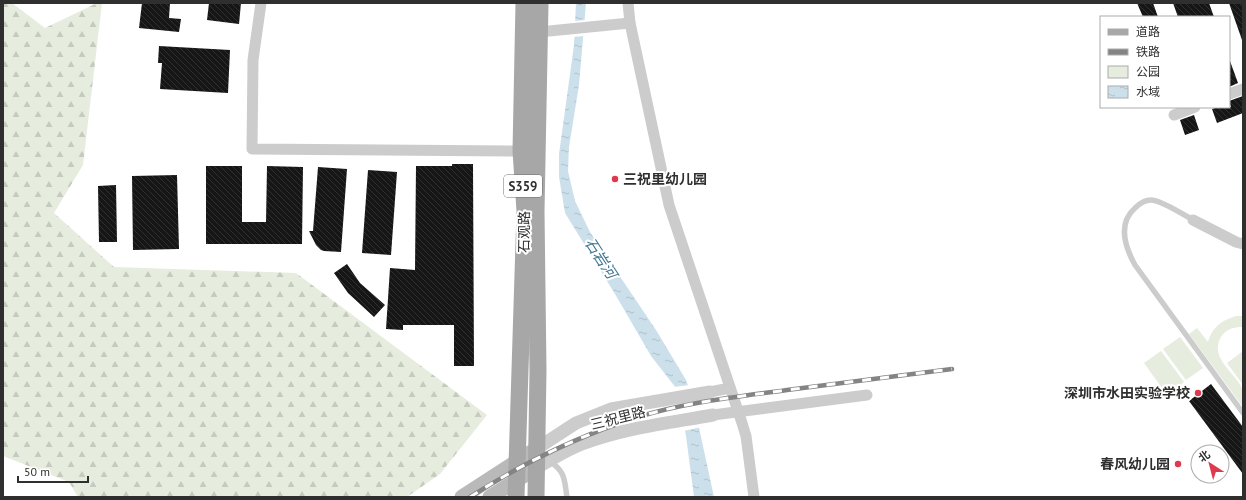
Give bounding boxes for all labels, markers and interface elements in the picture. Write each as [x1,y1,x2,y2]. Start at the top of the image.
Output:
legend [1100,16,1230,108]
text: 道路 [1136,24,1160,39]
text: 铁路 [1136,44,1160,59]
text: 公园 [1136,64,1160,79]
text: 水域 [1136,84,1160,99]
place label: 三祝里幼儿园 [623,170,707,188]
marker: 三祝里幼儿园 [610,174,620,184]
road number: S359 [504,175,542,197]
street label: 石观路 [515,211,533,253]
water label: 石岩河 [581,234,623,285]
place label: 深圳市水田实验学校 [1064,384,1190,402]
marker: 深圳市水田实验学校 [1193,388,1203,398]
street label: 三祝里路 [589,402,647,434]
north arrow [1190,444,1230,484]
text: 北 [1196,447,1213,465]
place label: 春风幼儿园 [1100,455,1170,473]
scale bar [18,458,88,484]
marker: 春风幼儿园 [1173,459,1183,469]
text: 50 m [24,464,50,479]

